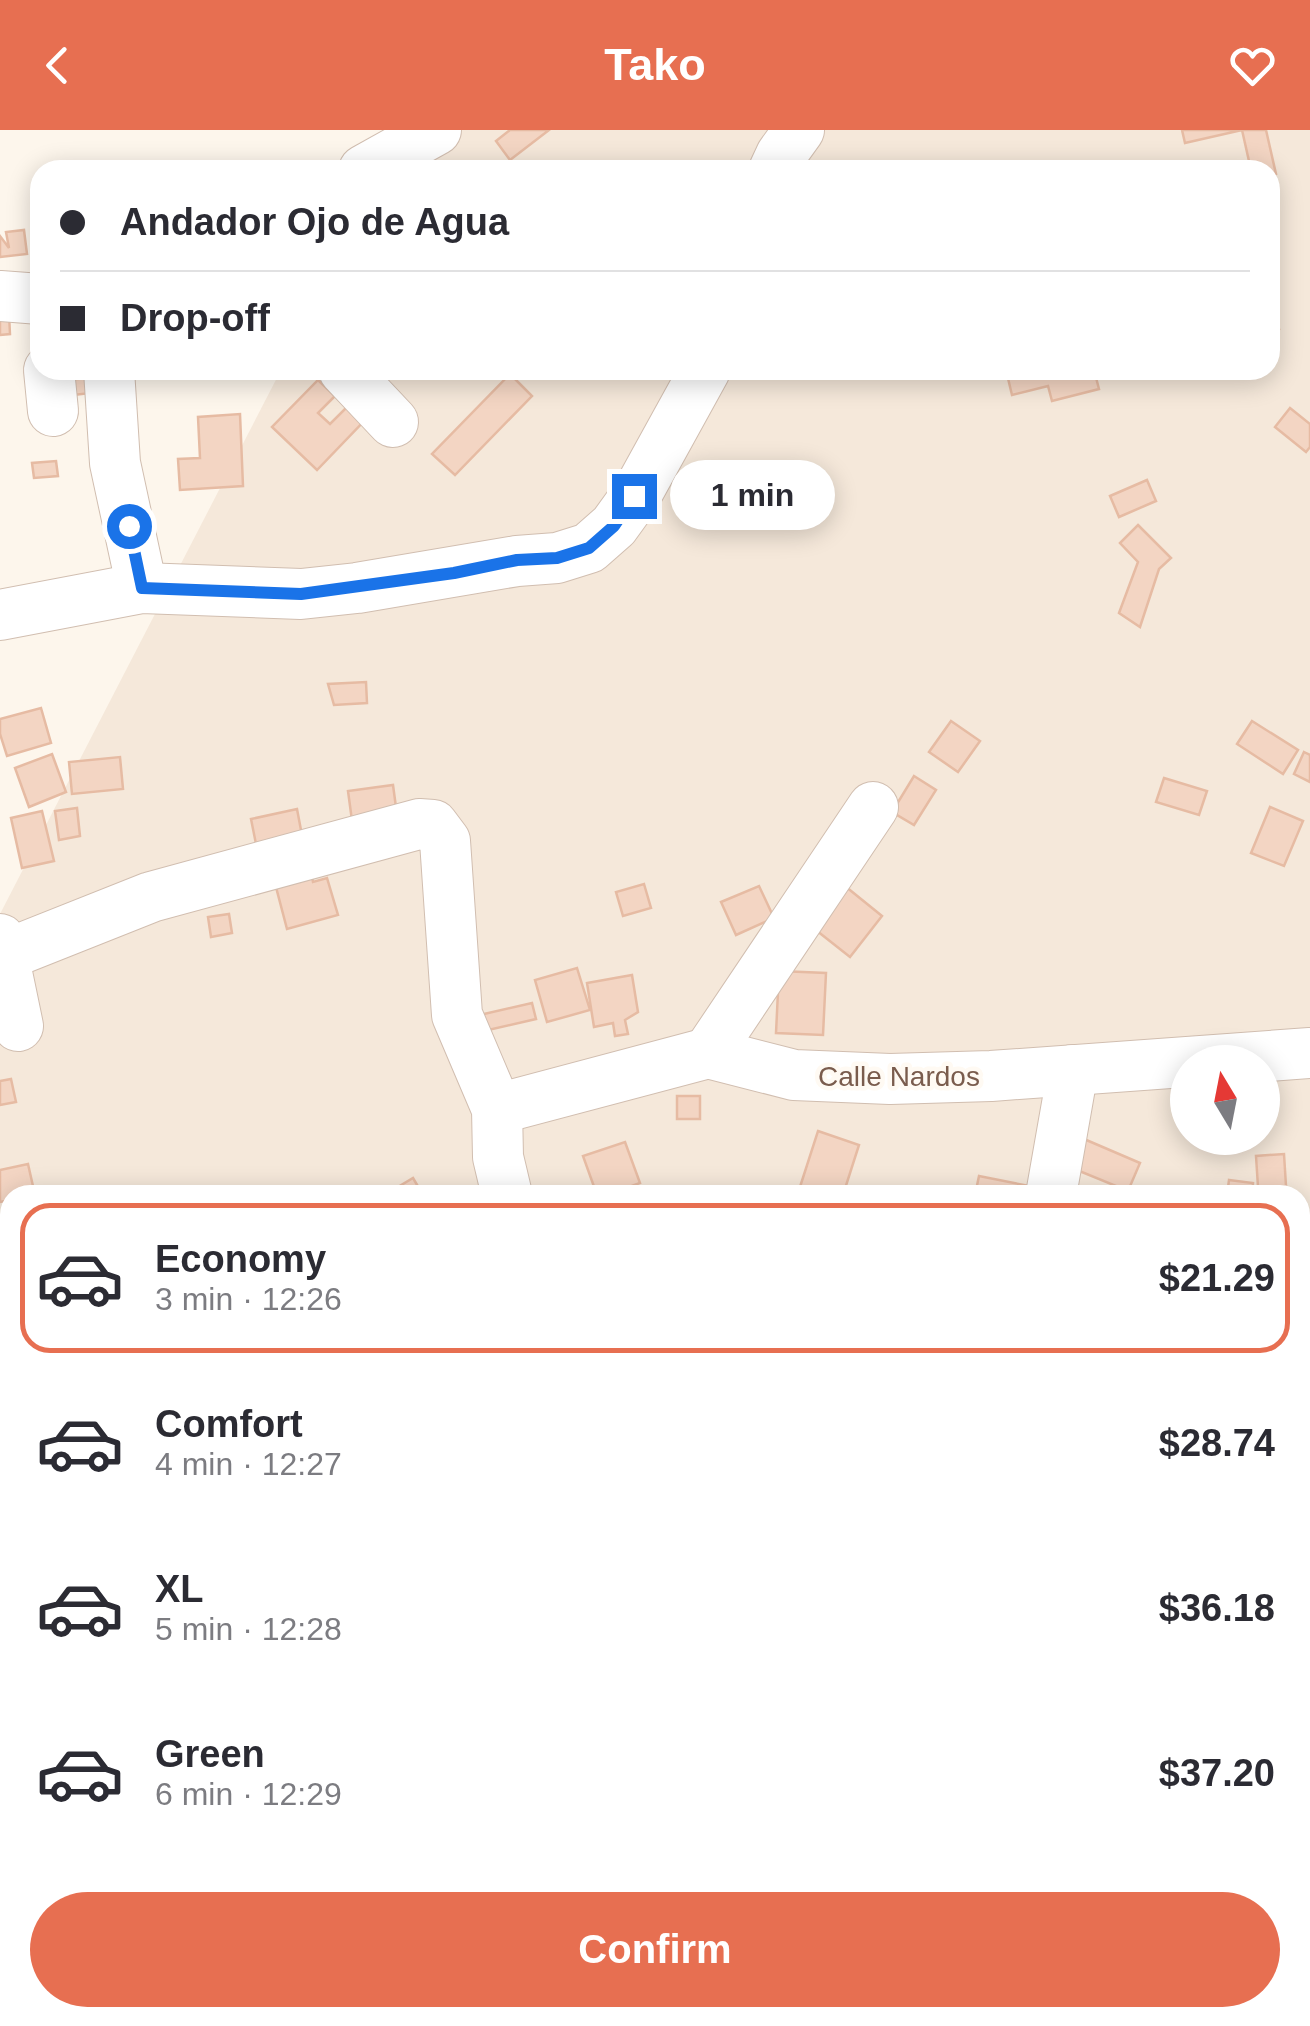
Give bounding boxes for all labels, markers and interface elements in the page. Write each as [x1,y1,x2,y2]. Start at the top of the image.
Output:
icon: back [30,38,85,93]
icon: heart [1225,38,1280,93]
text: Tako [604,39,706,90]
text: Andador Ojo de Agua [120,201,509,243]
text: Drop-off [120,297,270,339]
callout: 1 min [669,461,834,531]
route end [612,474,657,519]
text: 1 min [711,477,794,513]
route start [107,504,152,549]
north arrow [1170,1045,1280,1155]
map controls [1170,1045,1280,1155]
street label: Calle Nardos [818,1061,980,1092]
icon: car [35,1233,125,1323]
text: Economy [155,1238,326,1280]
text: $21.29 [1159,1257,1275,1299]
text: 3 min · 12:26 [155,1281,342,1317]
icon: car [35,1398,125,1488]
text: Comfort [155,1403,303,1445]
text: $28.74 [1159,1422,1275,1464]
text: 4 min · 12:27 [155,1446,342,1482]
icon: car [35,1563,125,1653]
text: XL [155,1568,204,1610]
text: $36.18 [1159,1587,1275,1629]
text: 5 min · 12:28 [155,1611,342,1647]
icon: car [35,1728,125,1818]
text: Green [155,1733,265,1775]
text: $37.20 [1159,1752,1275,1794]
text: 6 min · 12:29 [155,1776,342,1812]
button: Confirm [30,1892,1280,2007]

